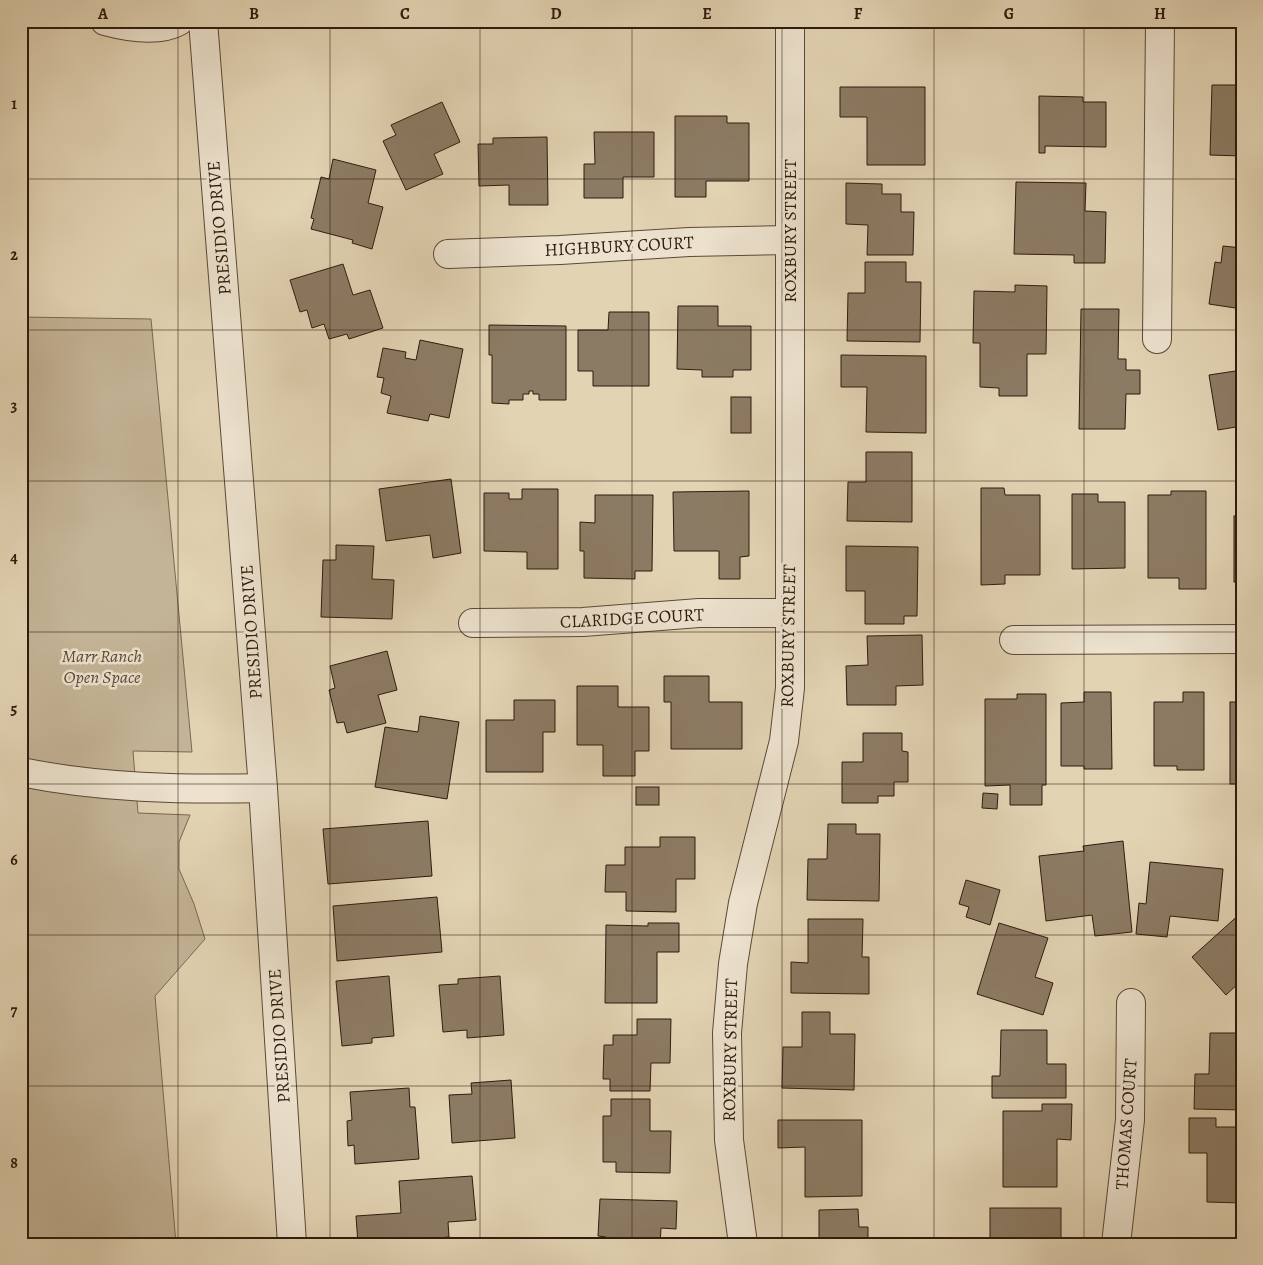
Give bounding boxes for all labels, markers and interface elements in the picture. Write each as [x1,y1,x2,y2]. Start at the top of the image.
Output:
text: A [97,3,109,25]
text: B [249,3,259,25]
text: C [400,3,410,25]
text: D [550,3,562,25]
text: E [702,3,712,25]
text: F [854,3,863,25]
text: G [1004,3,1014,25]
text: H [1154,3,1166,25]
text: 1 [11,93,17,115]
street label: ROXBURY STREET [778,159,802,303]
street label: PRESIDIO DRIVE [201,160,237,296]
street label: HIGHBURY COURT [544,230,694,262]
text: 2 [10,244,18,266]
text: 3 [11,395,18,417]
text: 4 [10,547,18,569]
street label: PRESIDIO DRIVE [234,564,268,700]
street label: ROXBURY STREET [775,564,801,708]
street label: CLARIDGE COURT [559,602,705,634]
park label: Marr Ranch Open Space [62,644,142,689]
text: 5 [11,698,18,720]
text: 6 [10,849,18,871]
street label: PRESIDIO DRIVE [262,968,296,1104]
street label: ROXBURY STREET [717,978,743,1122]
text: 7 [11,1000,18,1022]
street label: THOMAS COURT [1109,1057,1143,1190]
text: 8 [10,1152,18,1174]

